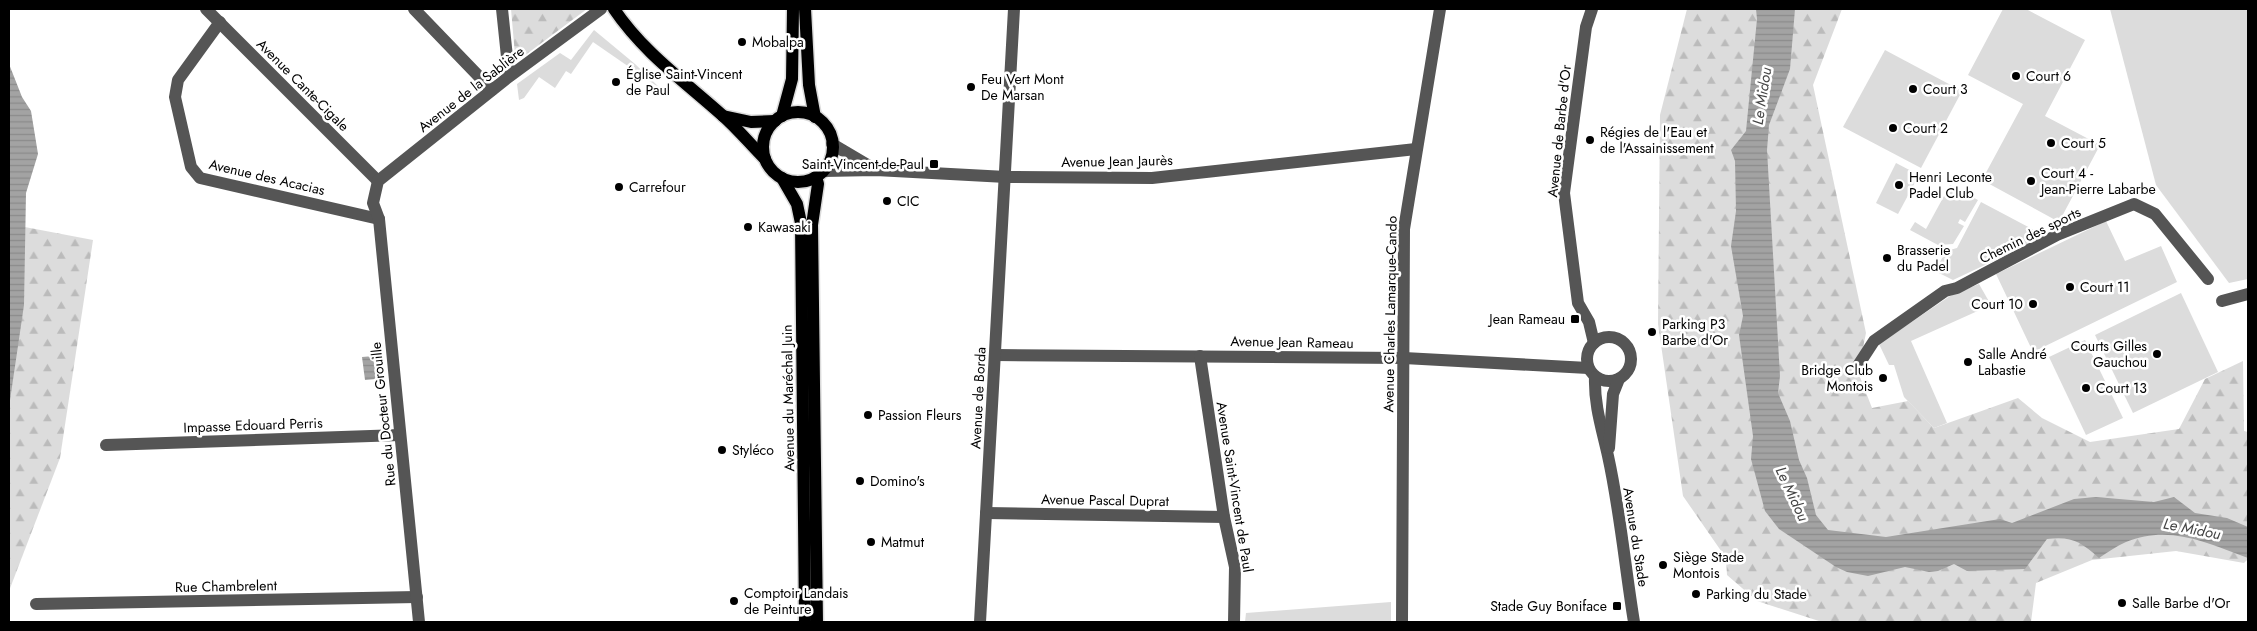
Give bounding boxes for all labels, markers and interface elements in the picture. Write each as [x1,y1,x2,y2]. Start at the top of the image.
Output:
place label: Mobalpa [752,32,804,52]
street label: Avenue Cante-Cigale [252,34,354,136]
marker: Mobalpa [736,36,748,48]
street label: Avenue de la Sablière [414,41,528,137]
street label: Avenue de Barbe d'Or [1542,63,1576,198]
place label: Église Saint-Vincent de Paul [626,64,743,100]
water label: Le Midou [1747,65,1777,126]
place label: Court 6 [2026,66,2071,86]
place label: Feu Vert Mont De Marsan [981,69,1064,105]
marker: Court 6 [2010,70,2022,82]
marker: Église Saint-Vincent de Paul [610,76,622,88]
place label: Court 3 [1923,79,1968,99]
marker: Feu Vert Mont De Marsan [965,81,977,93]
marker: Court 3 [1907,83,1919,95]
place label: Court 2 [1903,118,1948,138]
place label: Régies de l'Eau et de l'Assainissement [1600,122,1714,158]
marker: Court 2 [1887,122,1899,134]
place label: Court 5 [2061,133,2106,153]
marker: Régies de l'Eau et de l'Assainissement [1584,134,1596,146]
marker: Court 5 [2045,137,2057,149]
street label: Avenue Jean Jaurès [1061,150,1173,172]
street label: Avenue des Acacias [207,154,327,200]
place label: Saint-Vincent-de-Paul [802,154,924,174]
marker: Saint-Vincent-de-Paul [928,158,940,170]
place label: Court 4 - Jean-Pierre Labarbe [2039,163,2156,199]
place label: Henri Leconte Padel Club [1909,167,1992,203]
marker: Court 4 - Jean-Pierre Labarbe [2025,175,2037,187]
place label: Carrefour [629,177,686,197]
marker: Henri Leconte Padel Club [1893,179,1905,191]
marker: Carrefour [613,181,625,193]
place label: CIC [897,191,920,211]
marker: CIC [881,195,893,207]
street label: Chemin des sports [1976,202,2084,268]
street label: Avenue Charles Lamarque-Cando [1378,215,1402,412]
place label: Kawasaki [758,217,811,237]
marker: Kawasaki [742,221,754,233]
place label: Brasserie du Padel [1897,240,1951,276]
marker: Brasserie du Padel [1881,252,1893,264]
place label: Court 11 [2080,277,2130,297]
marker: Court 11 [2064,281,2076,293]
place label: Court 10 [1971,294,2023,314]
marker: Court 10 [2027,298,2039,310]
place label: Jean Rameau [1487,309,1565,329]
marker: Jean Rameau [1569,313,1581,325]
place label: Parking P3 Barbe d'Or [1662,314,1728,350]
street label: Avenue du Maréchal Juin [777,324,799,472]
marker: Parking P3 Barbe d'Or [1646,326,1658,338]
street label: Avenue Jean Rameau [1230,331,1354,353]
place label: Courts Gilles Gauchou [2071,336,2147,372]
street label: Rue du Docteur Grouille [365,341,401,487]
place label: Salle André Labastie [1978,344,2047,380]
street label: Avenue de Borda [965,346,991,450]
marker: Courts Gilles Gauchou [2151,348,2163,360]
marker: Salle André Labastie [1962,356,1974,368]
place label: Bridge Club Montois [1801,360,1873,396]
marker: Bridge Club Montois [1877,372,1889,384]
place label: Court 13 [2096,378,2147,398]
marker: Court 13 [2080,382,2092,394]
street label: Avenue Saint-Vincent de Paul [1212,400,1258,574]
place label: Passion Fleurs [878,405,962,425]
marker: Passion Fleurs [862,409,874,421]
street label: Impasse Edouard Perris [183,413,323,437]
place label: Styléco [732,440,774,460]
marker: Styléco [716,444,728,456]
water label: Le Midou [1770,463,1814,525]
place label: Domino's [870,471,925,491]
marker: Domino's [854,475,866,487]
street label: Avenue du Stade [1618,486,1654,588]
street label: Avenue Pascal Duprat [1041,489,1170,511]
water label: Le Midou [2161,513,2223,545]
place label: Matmut [881,532,925,552]
marker: Matmut [865,536,877,548]
place label: Siège Stade Montois [1673,547,1744,583]
marker: Siège Stade Montois [1657,559,1669,571]
street label: Rue Chambrelent [175,575,278,597]
place label: Comptoir Landais de Peinture [744,583,849,619]
place label: Parking du Stade [1706,584,1807,604]
marker: Parking du Stade [1690,588,1702,600]
place label: Salle Barbe d'Or [2132,593,2231,613]
marker: Comptoir Landais de Peinture [728,595,740,607]
place label: Stade Guy Boniface [1490,596,1607,616]
marker: Salle Barbe d'Or [2116,597,2128,609]
marker: Stade Guy Boniface [1611,600,1623,612]

